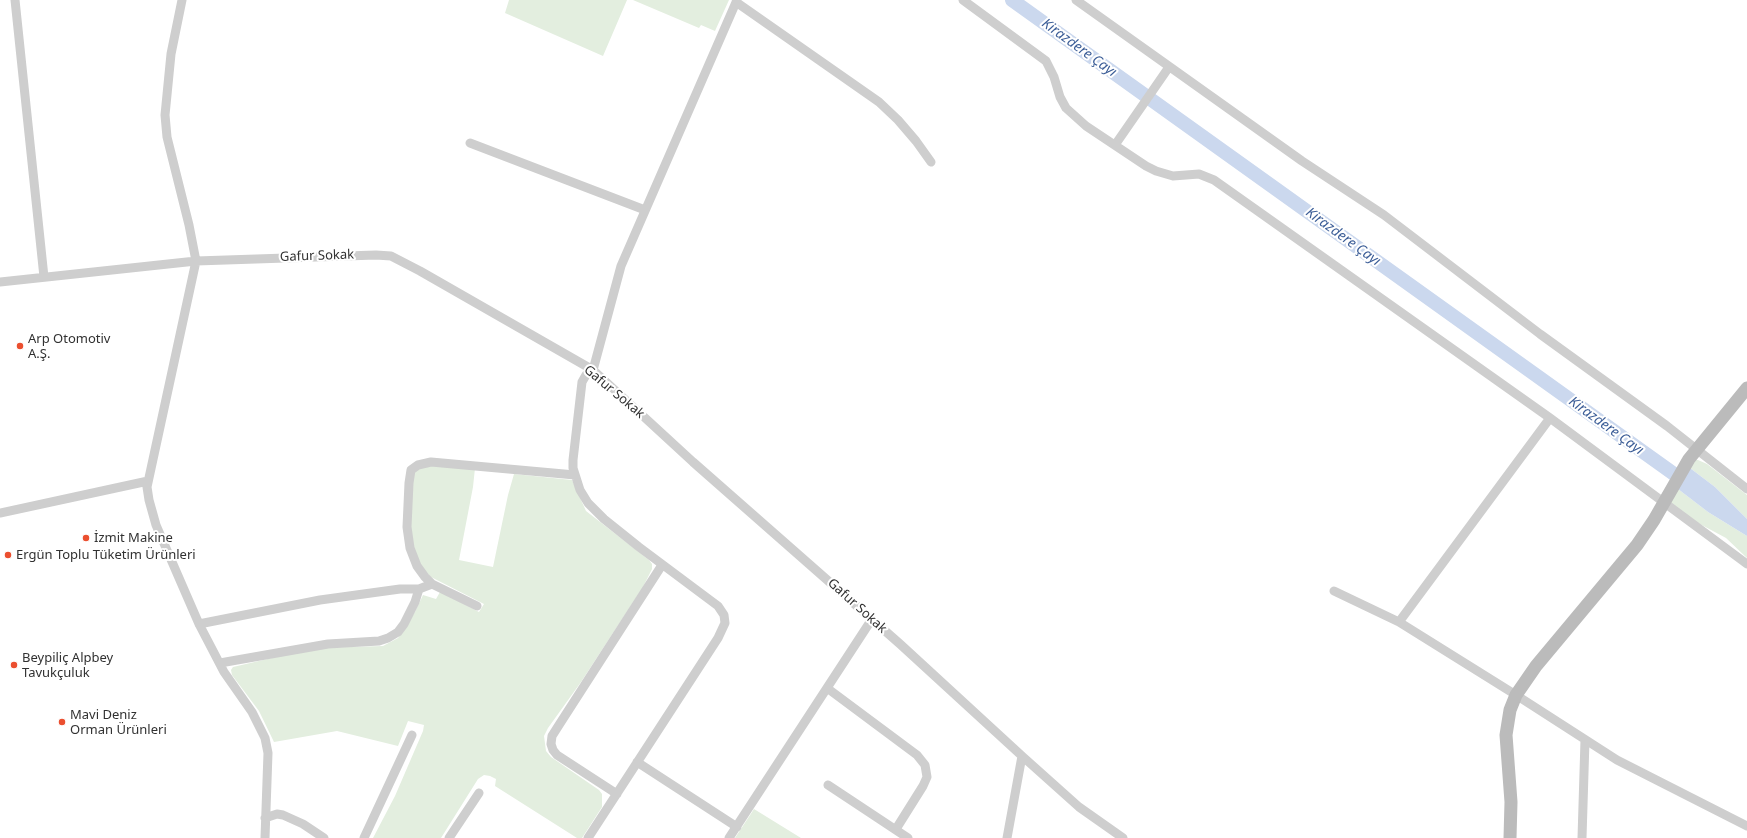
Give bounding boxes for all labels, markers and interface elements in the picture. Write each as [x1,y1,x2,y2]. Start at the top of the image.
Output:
water label: Kirazdere Çayı [1038,15,1120,81]
water label: Kirazdere Çayı [1302,204,1384,270]
street label: Gafur Sokak [280,247,354,265]
place label: Arp Otomotiv A.Ş. [28,331,110,362]
marker: Arp Otomotiv A.Ş. [15,341,25,351]
street label: Gafur Sokak [581,362,647,422]
water label: Kirazdere Çayı [1565,393,1647,459]
place label: İzmit Makine [94,530,173,546]
marker: İzmit Makine [81,533,91,543]
place label: Ergün Toplu Tüketim Ürünleri [16,547,196,563]
marker: Ergün Toplu Tüketim Ürünleri [3,550,13,560]
street label: Gafur Sokak [824,575,890,637]
place label: Beypiliç Alpbey Tavukçuluk [22,650,113,681]
marker: Beypiliç Alpbey Tavukçuluk [9,660,19,670]
place label: Mavi Deniz Orman Ürünleri [70,707,167,738]
marker: Mavi Deniz Orman Ürünleri [57,717,67,727]

